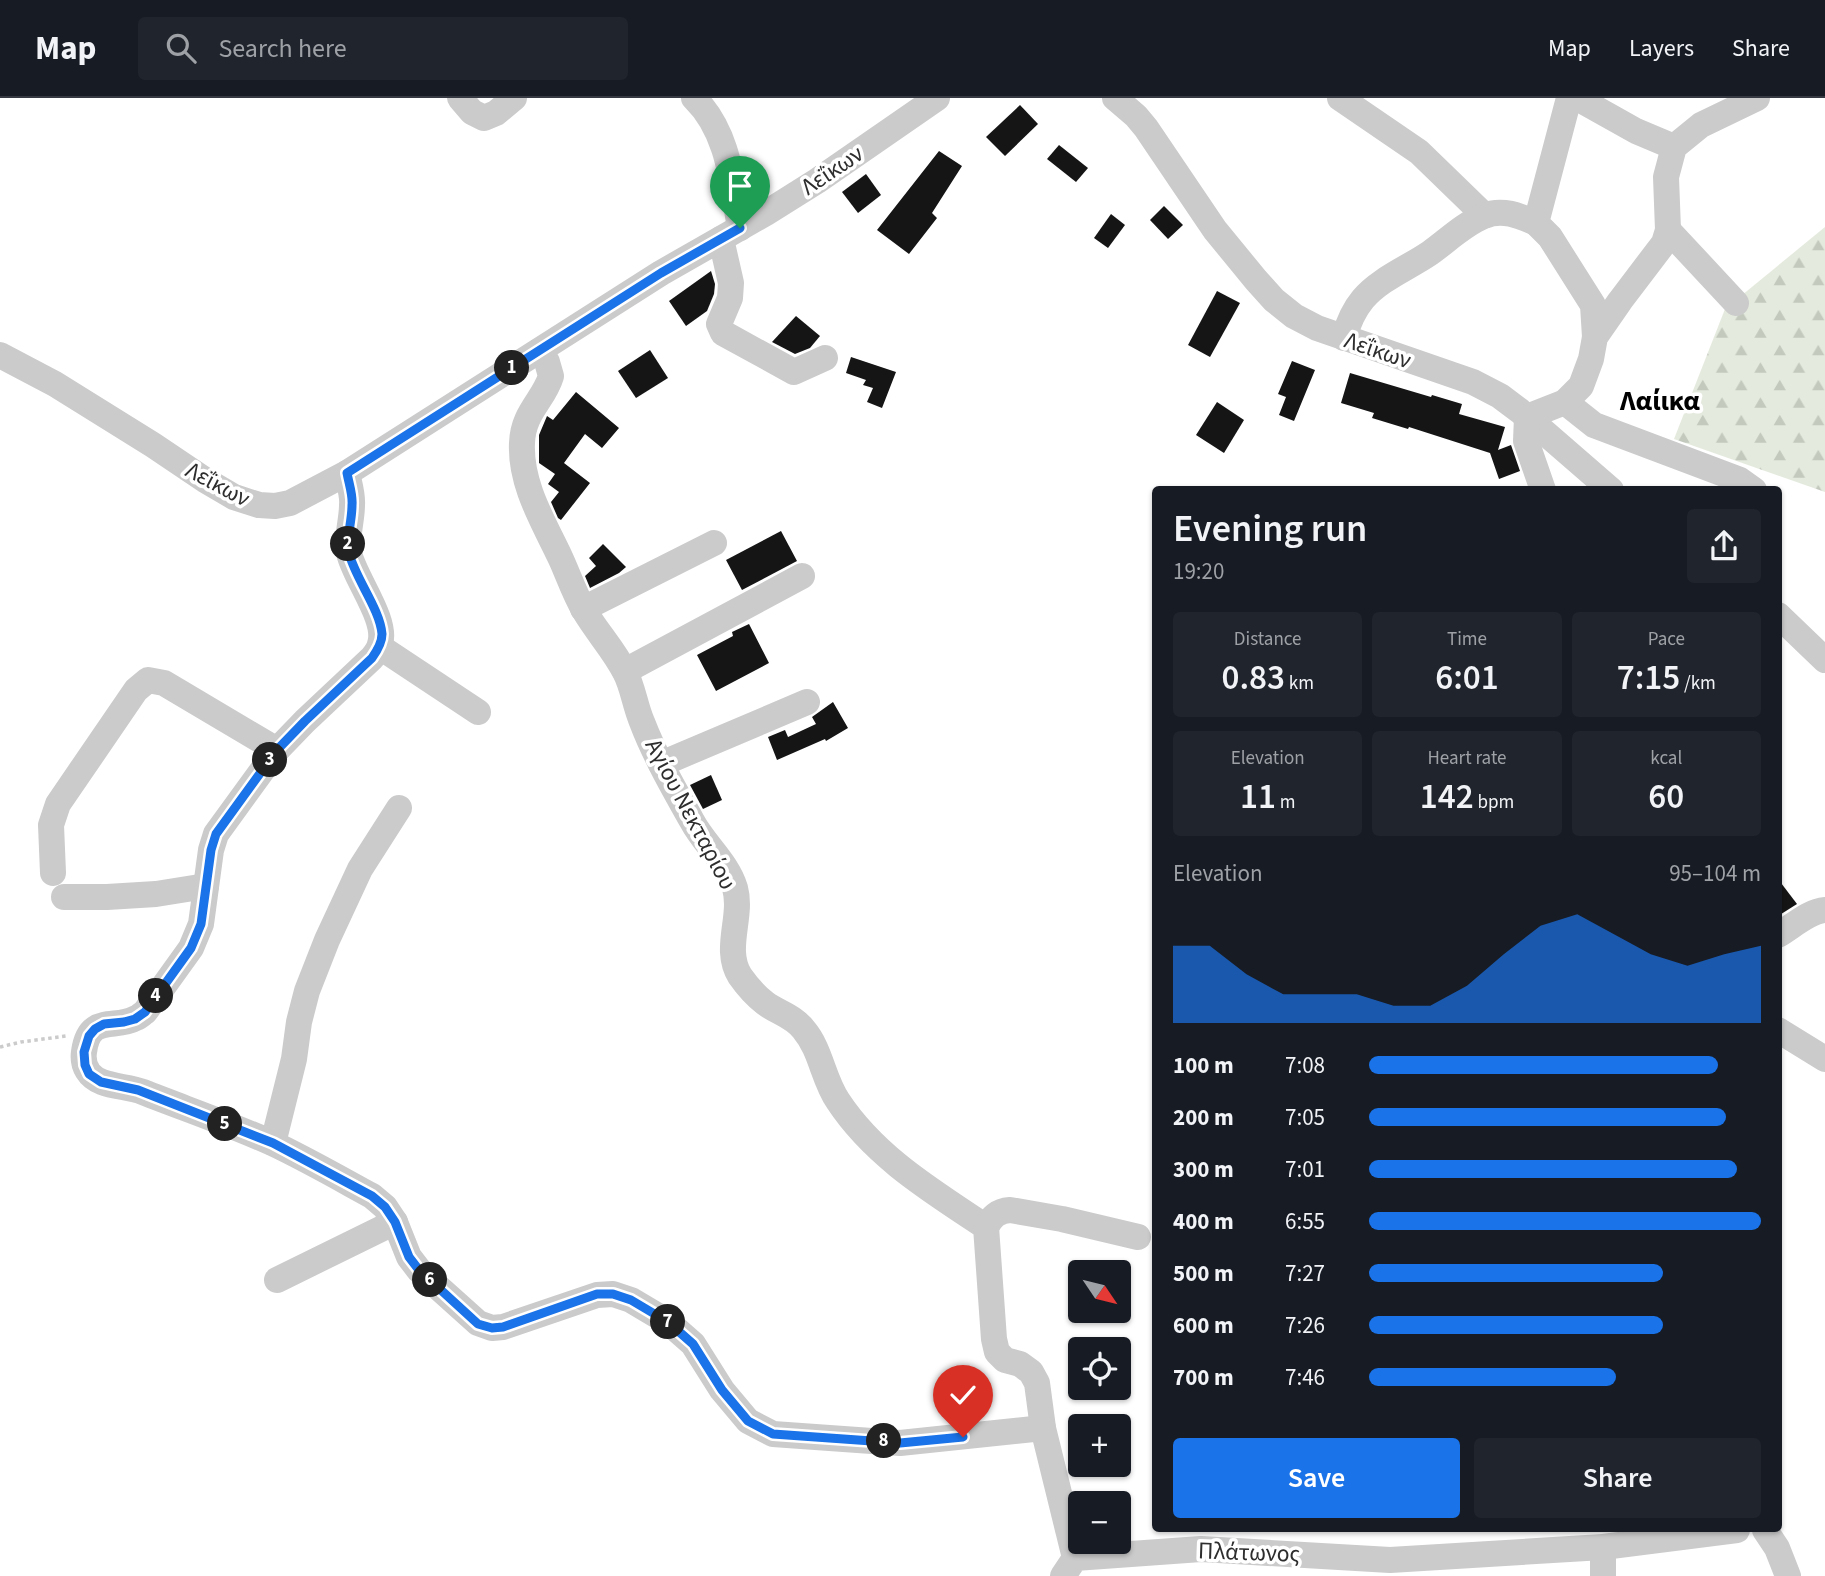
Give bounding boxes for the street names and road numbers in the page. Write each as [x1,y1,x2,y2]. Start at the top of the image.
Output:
street label: Λεΐκων [794,137,871,204]
street label: Λεΐκων [1340,323,1416,378]
street label: Λεΐκων [179,453,256,516]
street label: Αγίου Νεκταρίου [636,733,745,896]
street label: Πλάτωνος [1197,1533,1301,1572]

